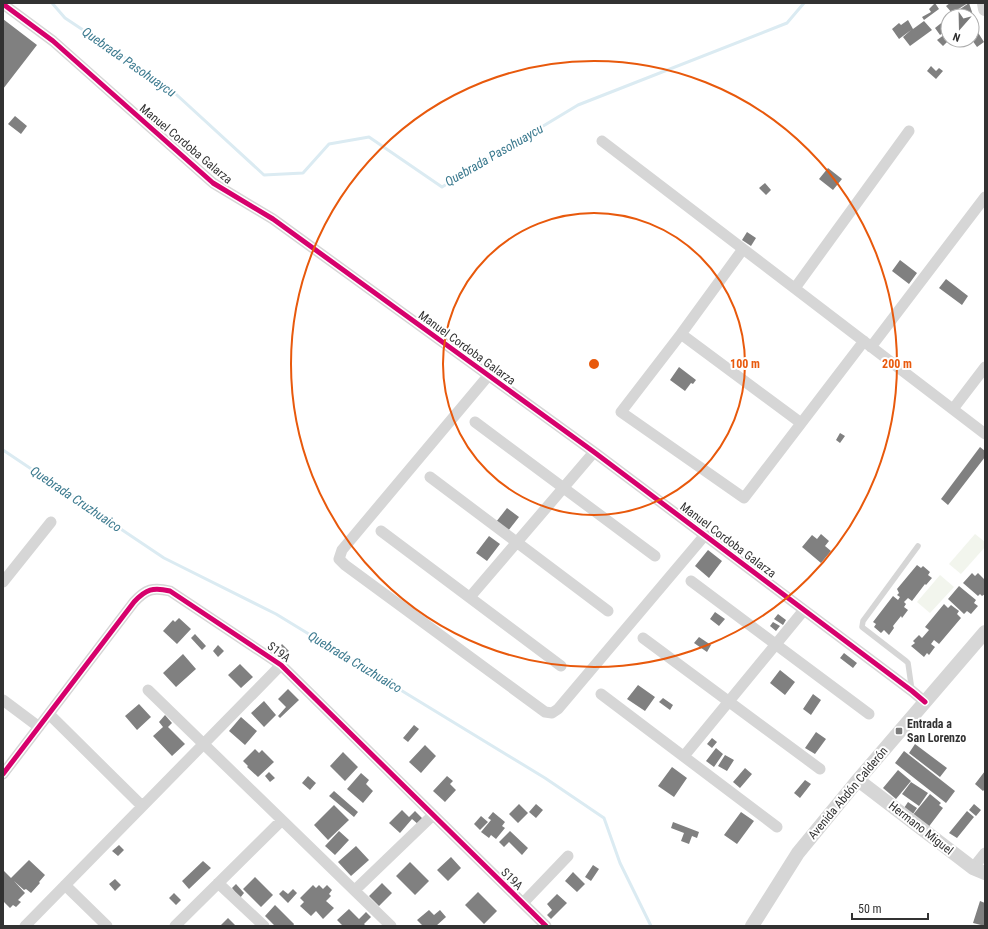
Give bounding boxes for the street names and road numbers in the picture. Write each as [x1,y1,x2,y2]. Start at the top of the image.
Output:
street label: Manuel Cordoba Galarza [137,101,235,187]
street label: Manuel Cordoba Galarza [416,308,518,388]
street label: Manuel Cordoba Galarza [677,499,779,581]
street label: S19A [265,639,293,665]
street label: Avenida Abdón Calderón [805,744,891,842]
street label: Hermano Miguel [886,798,956,858]
street label: S19A [498,865,526,893]

